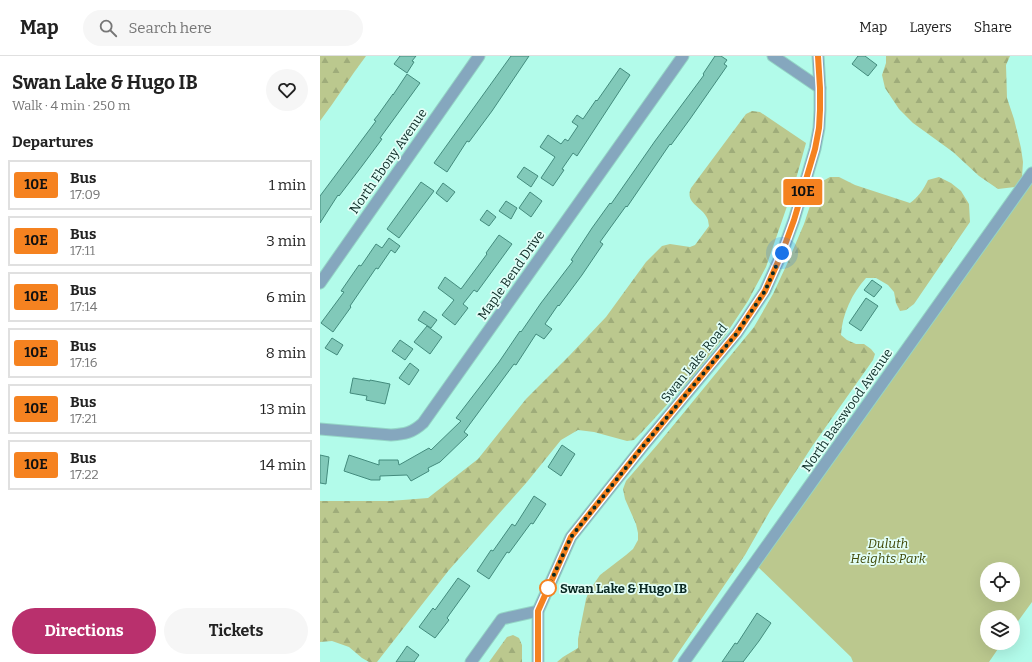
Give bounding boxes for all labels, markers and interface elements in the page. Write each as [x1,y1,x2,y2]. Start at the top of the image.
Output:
search box [83,10,363,46]
text: Map [20,16,59,39]
icon: search [97,17,119,39]
text: Search here [129,19,212,37]
text: Map [859,19,887,36]
text: Layers [909,19,952,36]
text: Share [974,19,1012,36]
button: heart [266,69,308,111]
text: Swan Lake & Hugo IB [12,71,198,94]
text: Walk · 4 min · 250 m [12,98,130,113]
street label: North Ebony Avenue [346,106,430,216]
text: Departures [12,133,93,151]
text: Bus [70,169,96,187]
text: 10E [24,176,48,193]
text: 1 min [269,176,306,194]
line badge: 10E [780,179,826,205]
text: 10E [791,183,815,200]
text: 17:09 [70,187,100,202]
text: Bus [70,225,96,243]
street label: Maple Bend Drive [475,227,547,323]
text: 10E [24,232,48,249]
text: 3 min [266,232,306,250]
text: 17:11 [70,243,95,258]
your location [772,243,792,263]
text: Bus [70,281,96,299]
text: 10E [24,288,48,305]
text: 6 min [266,288,306,306]
text: 17:14 [70,299,97,314]
street label: Swan Lake Road [658,320,730,405]
text: Bus [70,337,96,355]
text: 10E [24,344,48,361]
text: 8 min [266,344,306,362]
street label: North Basswood Avenue [799,345,895,475]
text: 17:16 [70,355,97,370]
text: Bus [70,393,96,411]
text: 10E [24,400,48,417]
text: 13 min [260,400,306,418]
text: 17:21 [70,411,97,426]
text: Bus [70,449,96,467]
text: 10E [24,456,48,473]
text: 14 min [260,456,306,474]
text: 17:22 [70,467,99,482]
park label: Duluth Heights Park [850,536,927,566]
map controls [980,562,1020,650]
button: locate [980,562,1020,602]
marker: Swan Lake & Hugo IB [539,579,557,597]
place label: Swan Lake & Hugo IB [560,581,687,596]
button: Directions [12,608,156,654]
button: Tickets [164,608,308,654]
button: layers [980,610,1020,650]

